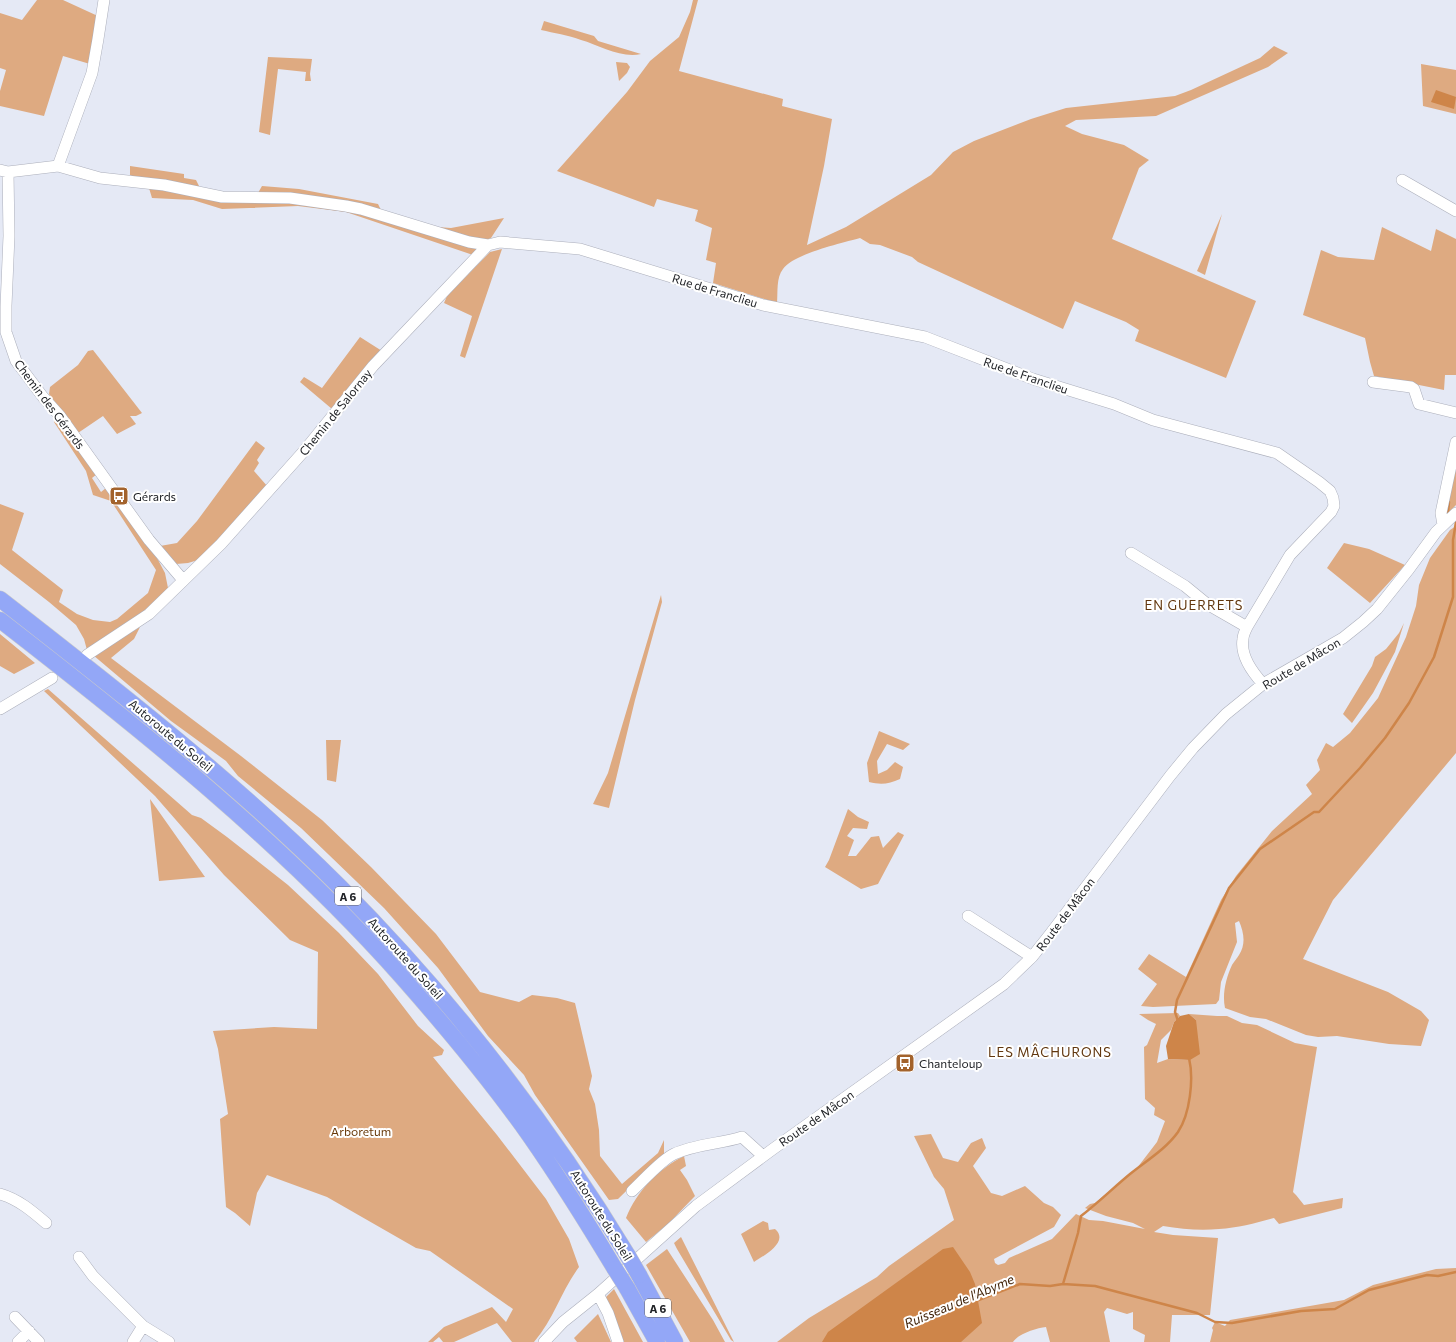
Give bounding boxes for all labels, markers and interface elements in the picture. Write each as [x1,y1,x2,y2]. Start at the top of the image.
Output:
street label: Rue de Franclieu [671,270,759,310]
street label: Rue de Franclieu [982,354,1070,396]
street label: Chemin des Gérards [12,357,88,451]
street label: Chemin de Salornay [296,366,374,458]
bus stop icon: Gérards [108,485,130,507]
place label: Gérards [133,489,176,503]
district label: EN GUERRETS [1145,597,1243,613]
street label: Route de Mâcon [1260,634,1342,692]
street label: Autoroute du Soleil [126,696,216,774]
street label: Route de Mâcon [1033,875,1097,953]
road number: A 6 [335,887,361,905]
street label: Autoroute du Soleil [366,915,446,1001]
district label: LES MÂCHURONS [988,1043,1112,1060]
bus stop icon: Chanteloup [894,1052,916,1074]
place label: Chanteloup [919,1056,982,1070]
street label: Route de Mâcon [776,1087,856,1149]
park label: Arboretum [331,1124,391,1138]
street label: Autoroute du Soleil [568,1167,636,1263]
water label: Ruisseau de l'Abyme [902,1271,1016,1331]
road number: A 6 [645,1299,671,1317]

